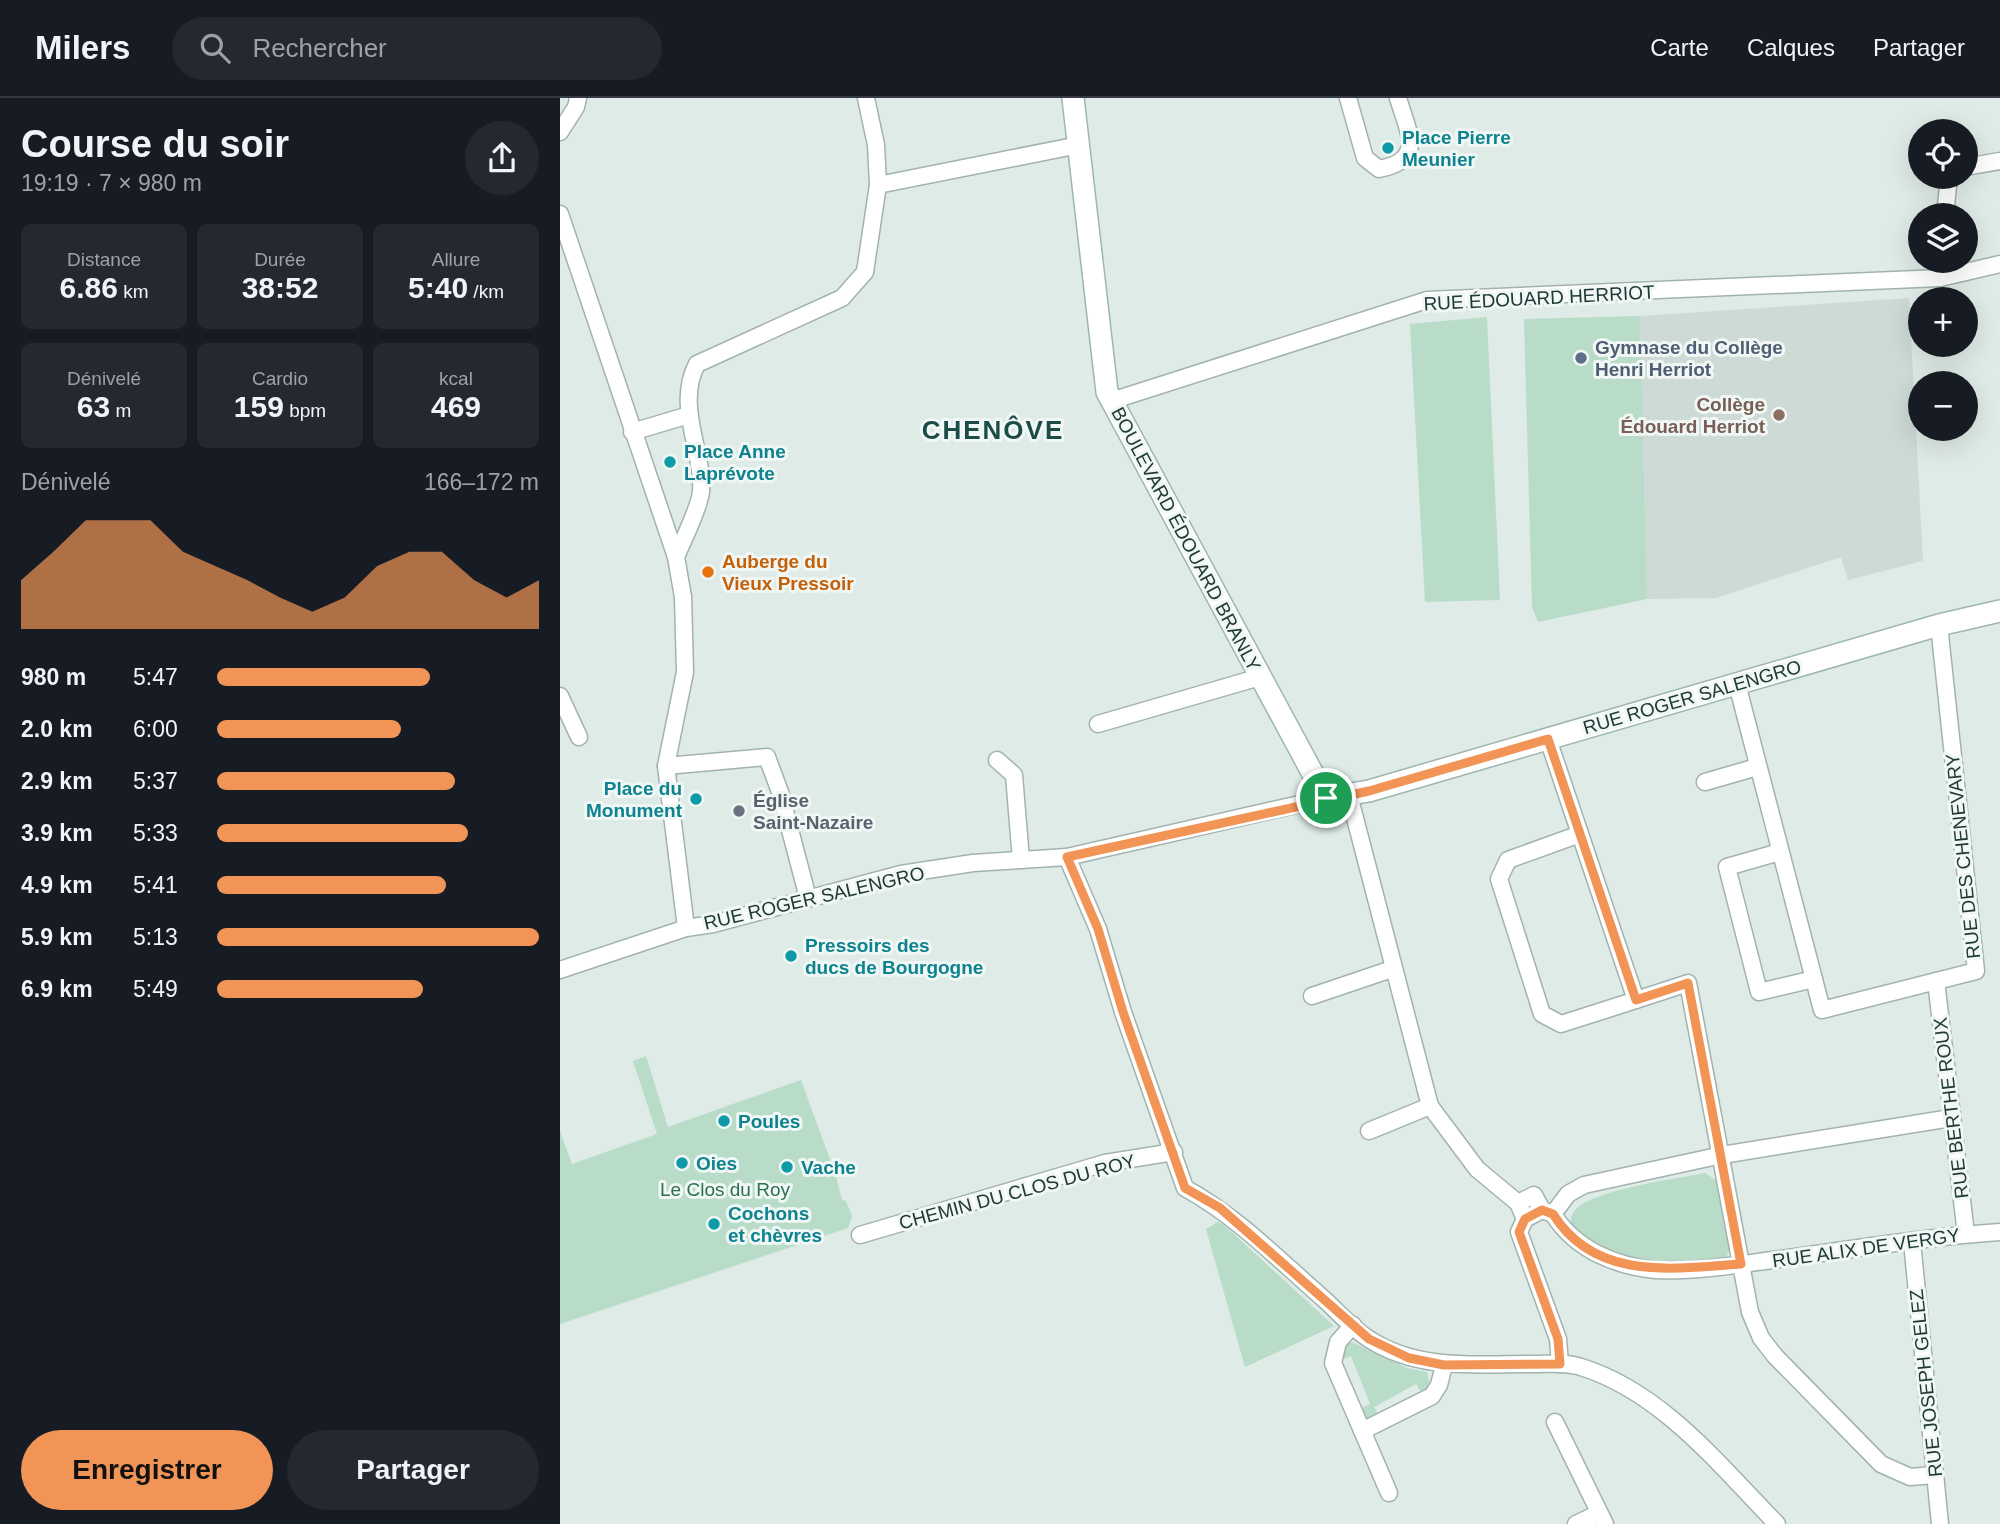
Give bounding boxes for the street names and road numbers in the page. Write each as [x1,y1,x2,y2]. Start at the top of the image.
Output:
street label: RUE ÉDOUARD HERRIOT [1423,281,1655,315]
street label: BOULEVARD ÉDOUARD BRANLY [1107,403,1265,675]
street label: RUE ROGER SALENGRO [1581,656,1803,738]
street label: RUE DES CHENEVARY [1942,752,1984,960]
street label: RUE ROGER SALENGRO [702,862,926,934]
street label: RUE BERTHE ROUX [1929,1016,1973,1200]
street label: CHEMIN DU CLOS DU ROY [897,1150,1138,1234]
street label: RUE ALIX DE VERGY [1771,1224,1961,1272]
street label: RUE JOSEPH GELEZ [1906,1288,1946,1478]

